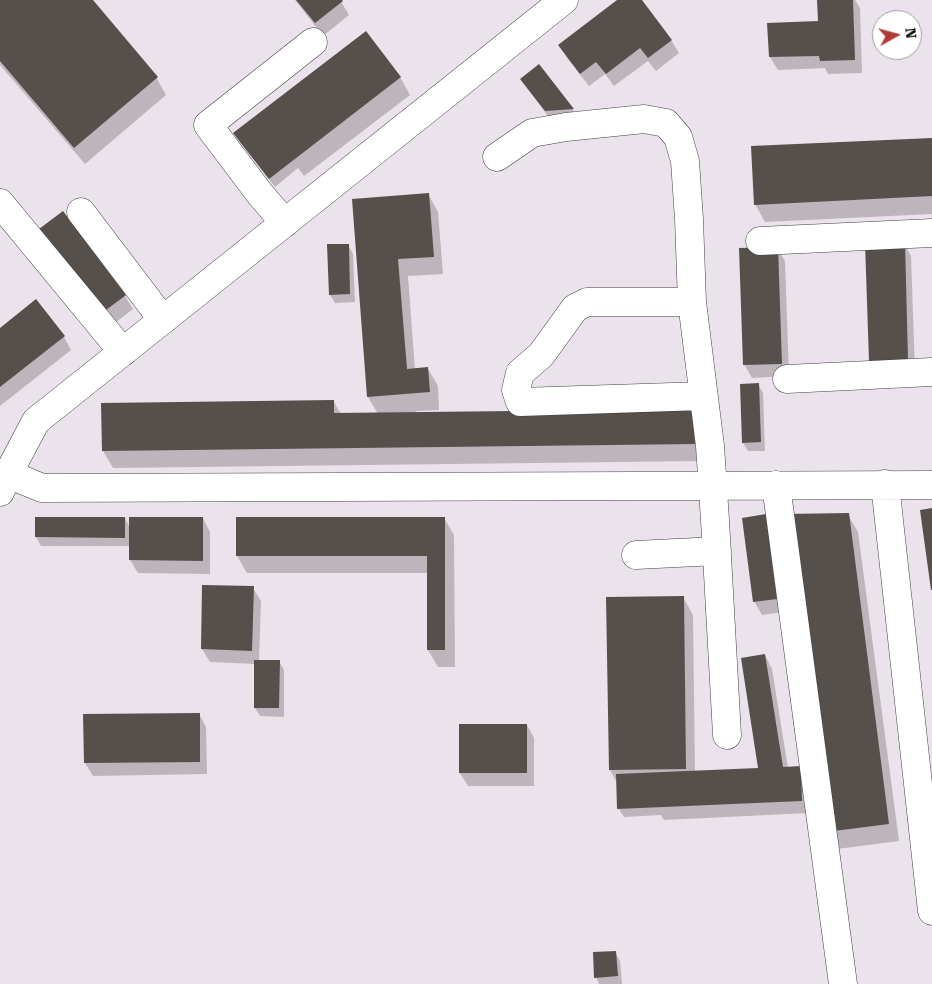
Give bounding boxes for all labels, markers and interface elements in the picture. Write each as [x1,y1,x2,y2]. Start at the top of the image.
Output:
north arrow [872,10,922,60]
text: N [902,27,919,40]

